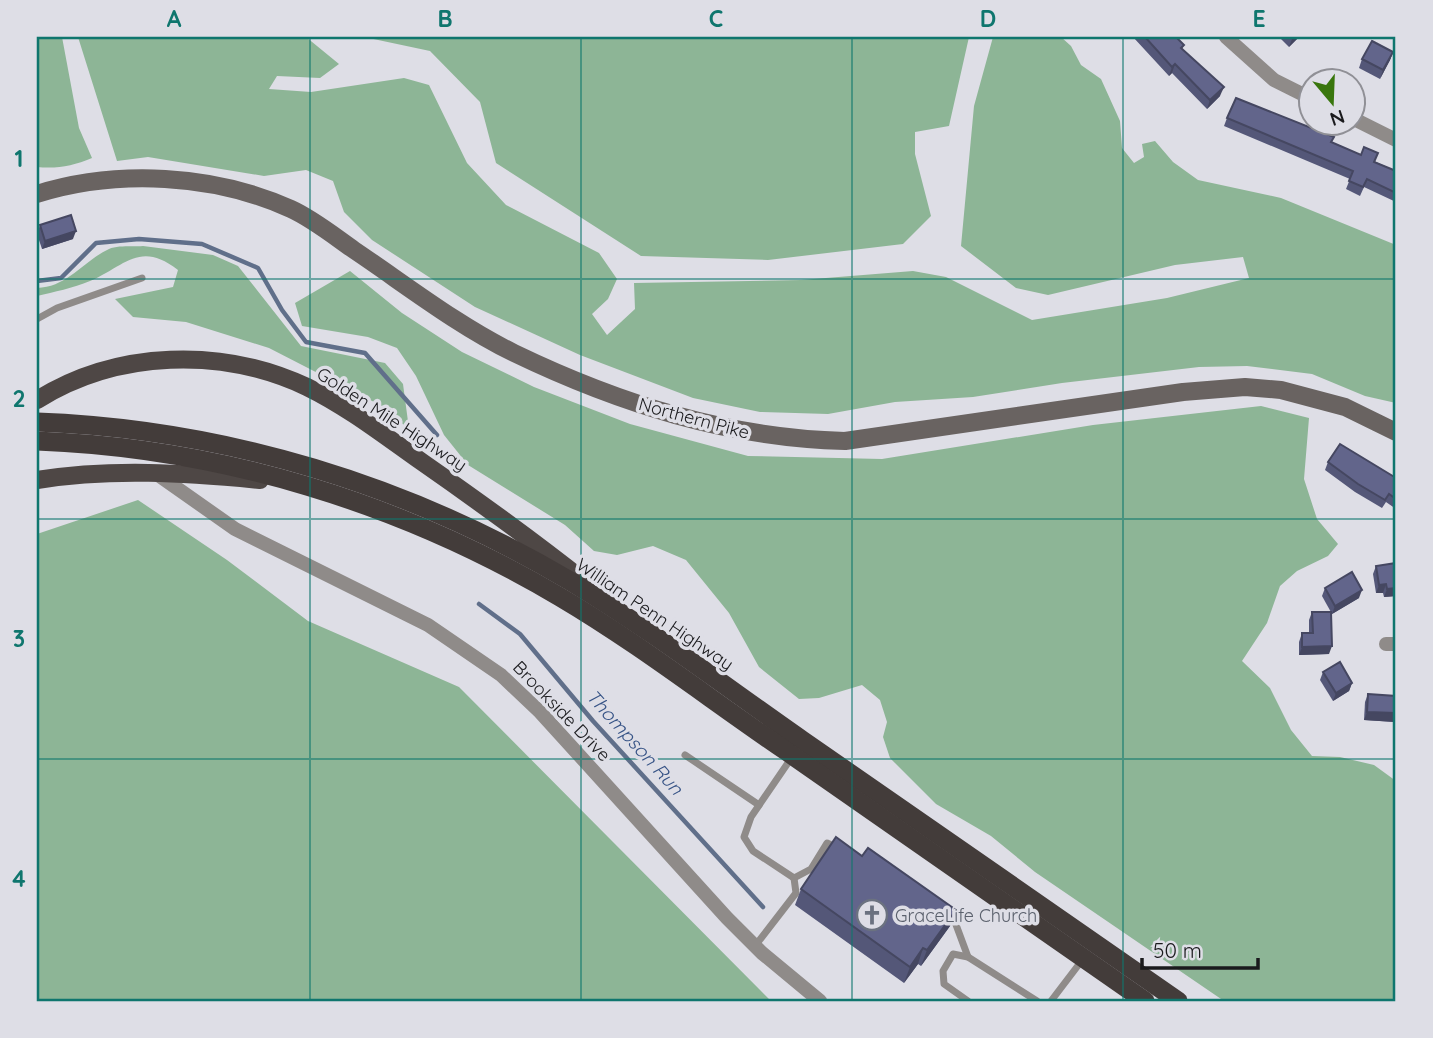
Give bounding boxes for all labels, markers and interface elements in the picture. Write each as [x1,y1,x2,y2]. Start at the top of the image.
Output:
text: A [167,4,182,33]
text: B [437,4,453,33]
text: C [709,4,723,33]
text: D [980,4,996,33]
text: E [1252,4,1266,33]
north arrow [1296,66,1366,136]
text: N [1327,104,1348,132]
text: 1 [15,144,23,173]
street label: Golden Mile Highway [313,362,471,476]
text: 2 [12,384,26,413]
street label: Northern Pike [636,392,752,444]
street label: William Penn Highway [572,553,738,675]
text: 3 [13,624,25,653]
street label: Brookside Drive [508,656,616,766]
water label: Thompson Run [581,684,689,800]
text: 4 [12,864,26,893]
church icon: GraceLife Church [855,898,889,932]
place label: GraceLife Church [895,904,1037,927]
scale bar [1142,926,1258,970]
text: 50 m [1153,937,1202,963]

